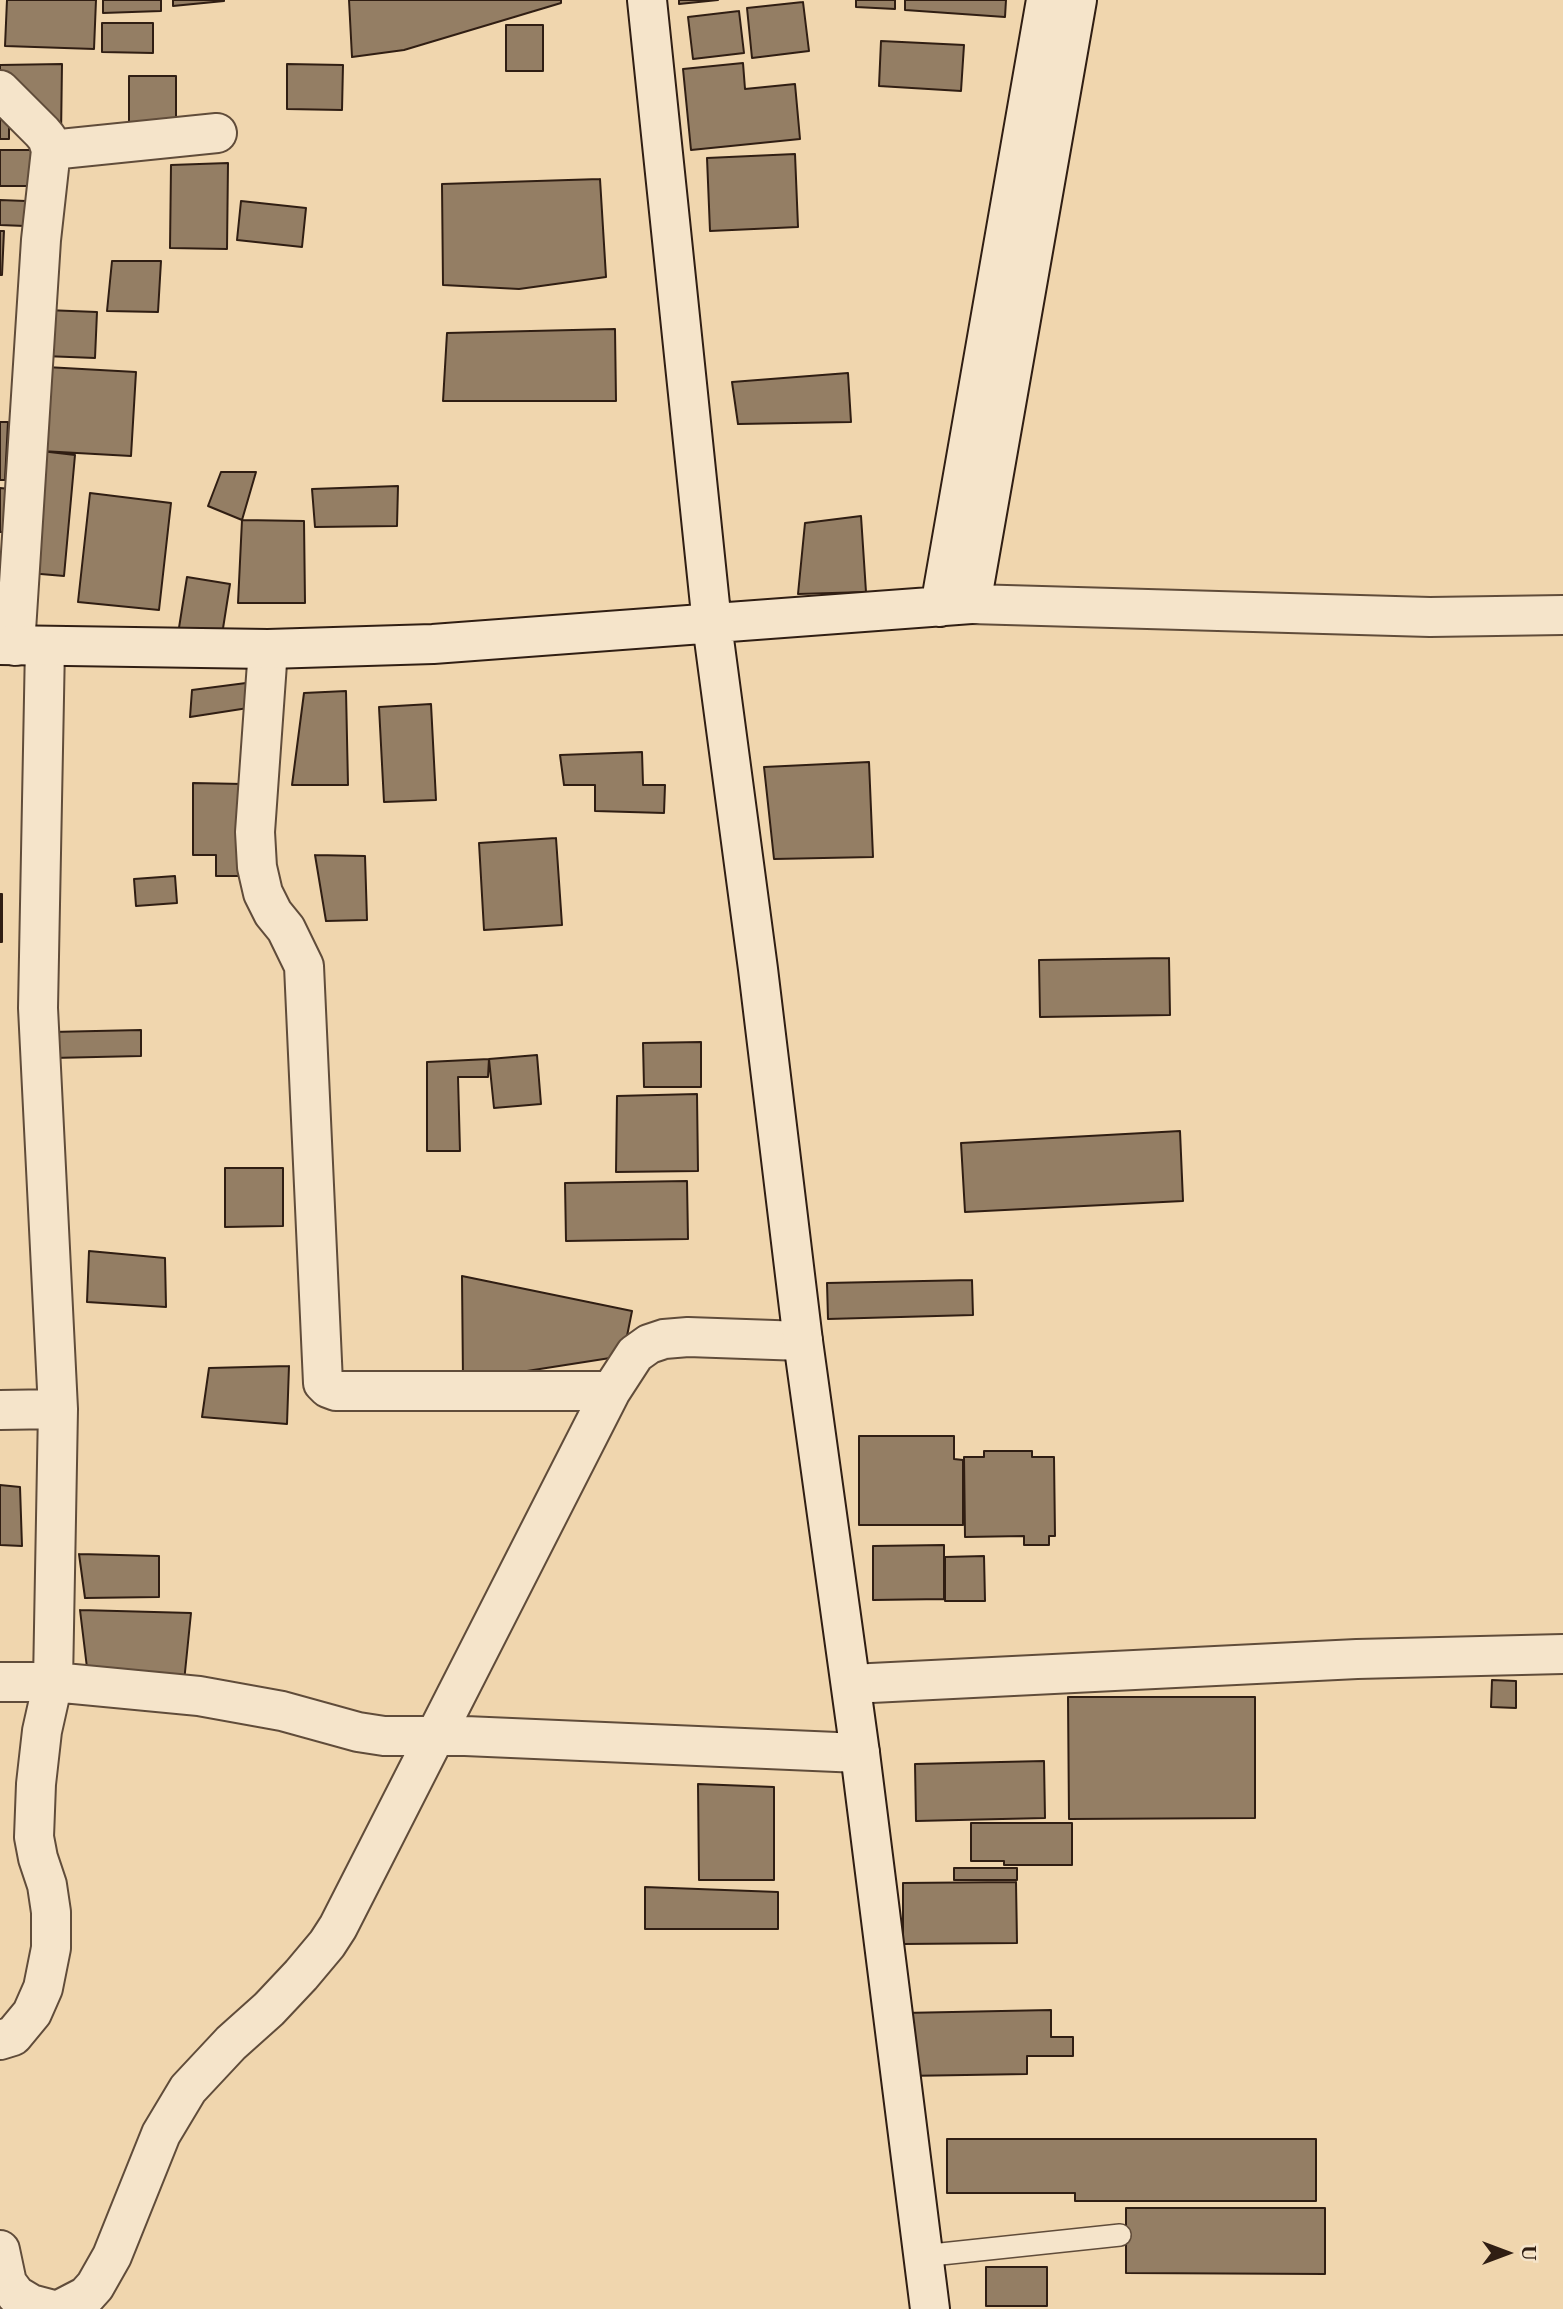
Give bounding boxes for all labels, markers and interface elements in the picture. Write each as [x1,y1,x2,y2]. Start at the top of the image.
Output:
north arrow [1472,2218,1542,2288]
text: U [1517,2245,1540,2261]

